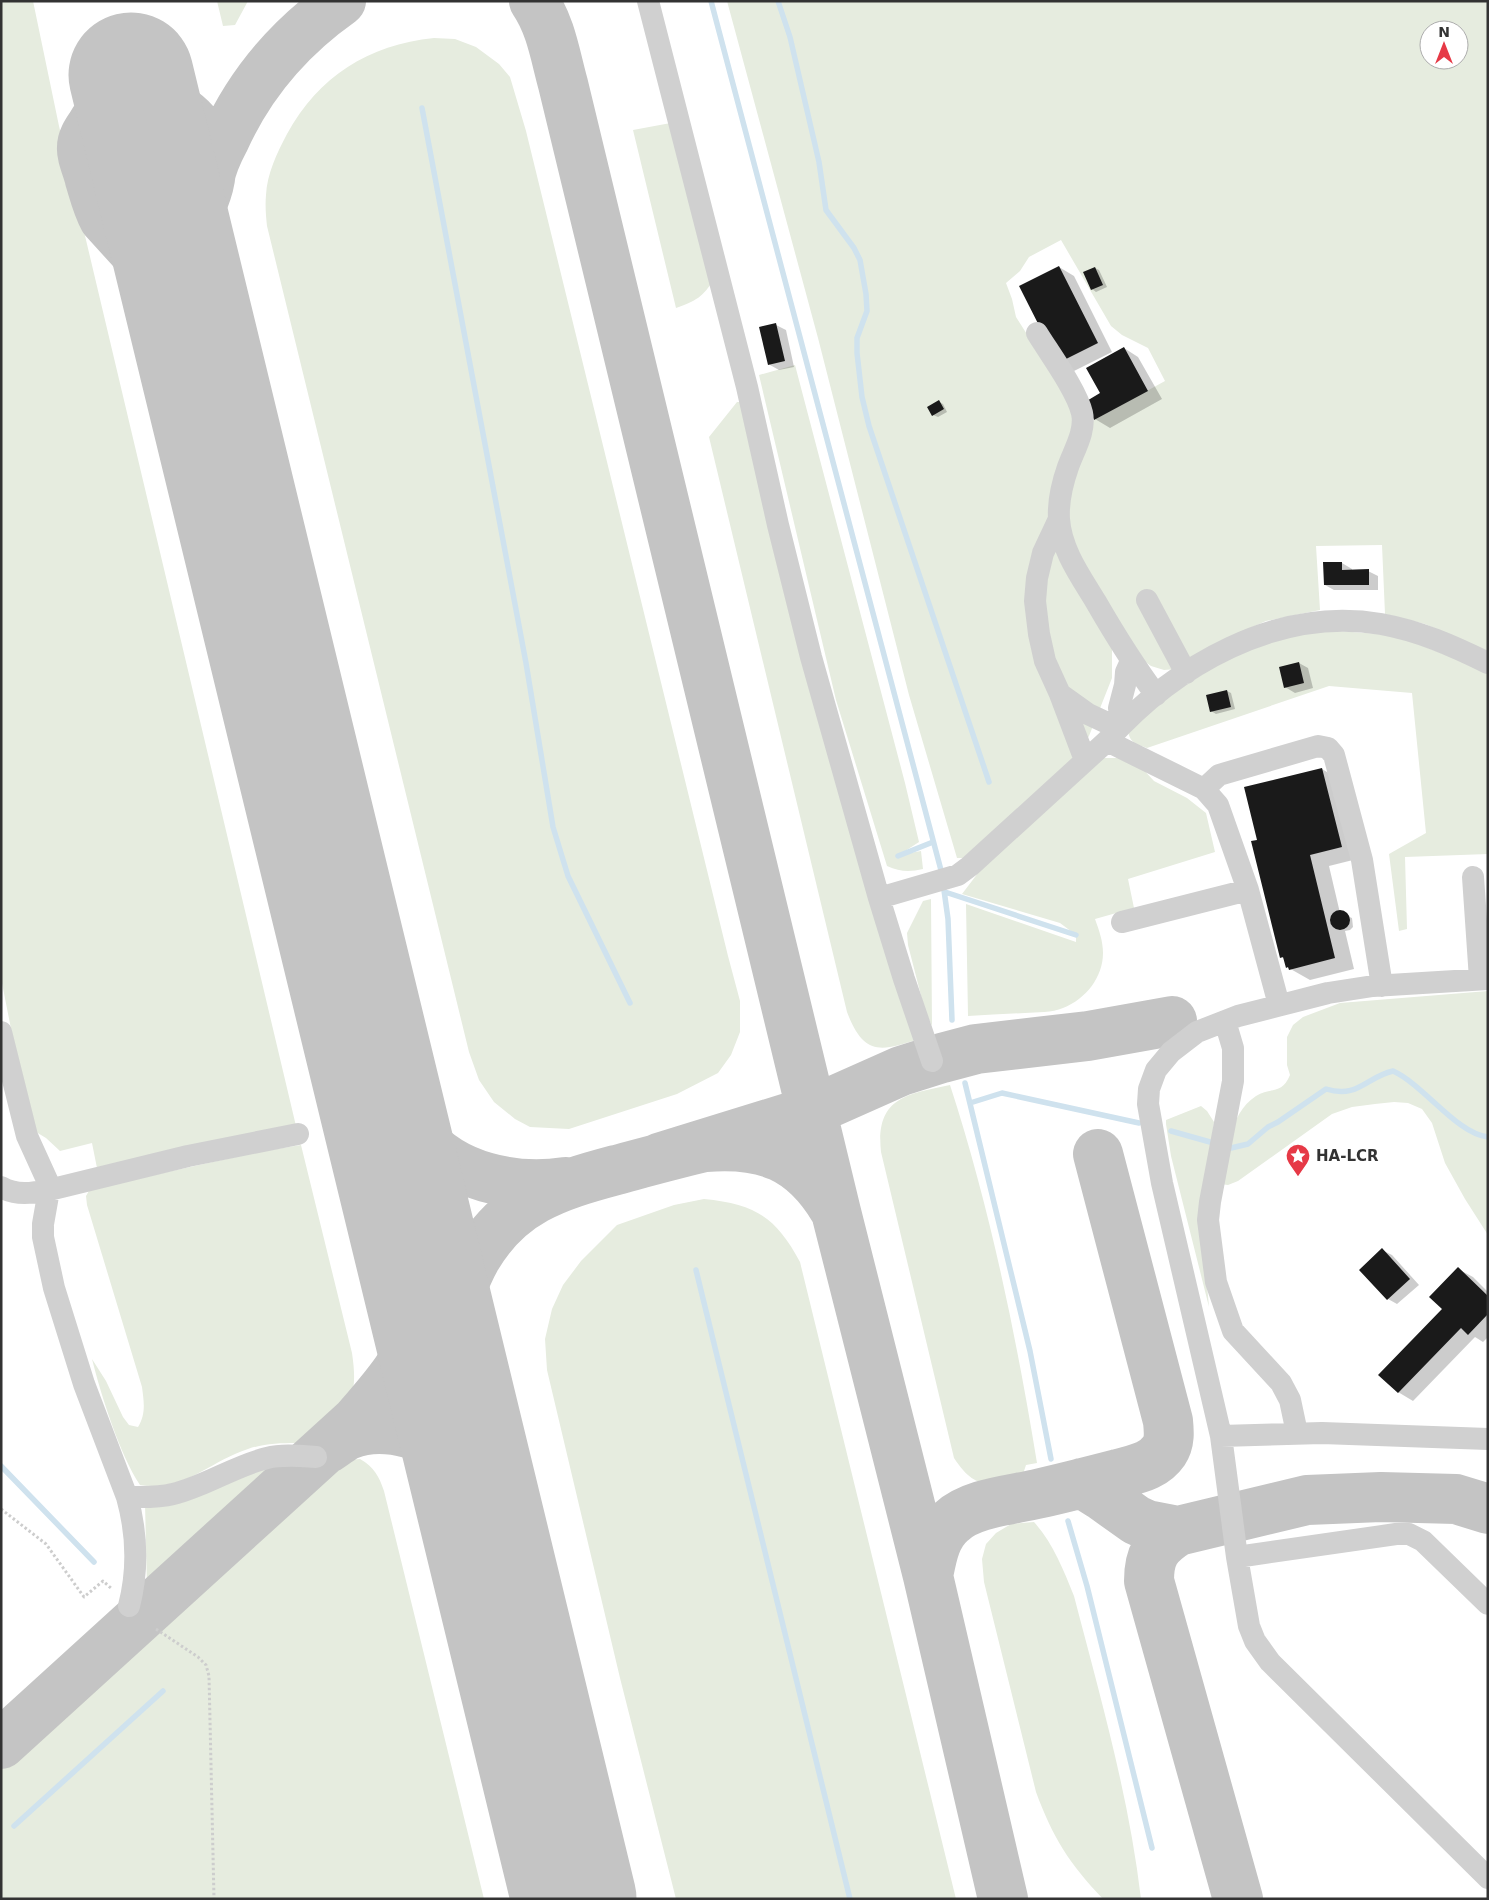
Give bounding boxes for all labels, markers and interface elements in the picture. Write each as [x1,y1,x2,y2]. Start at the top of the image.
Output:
north arrow [1419,20,1469,70]
text: N [1438,24,1450,40]
place icon: HA-LCR [1285,1143,1311,1177]
place label: HA-LCR [1316,1147,1379,1165]

